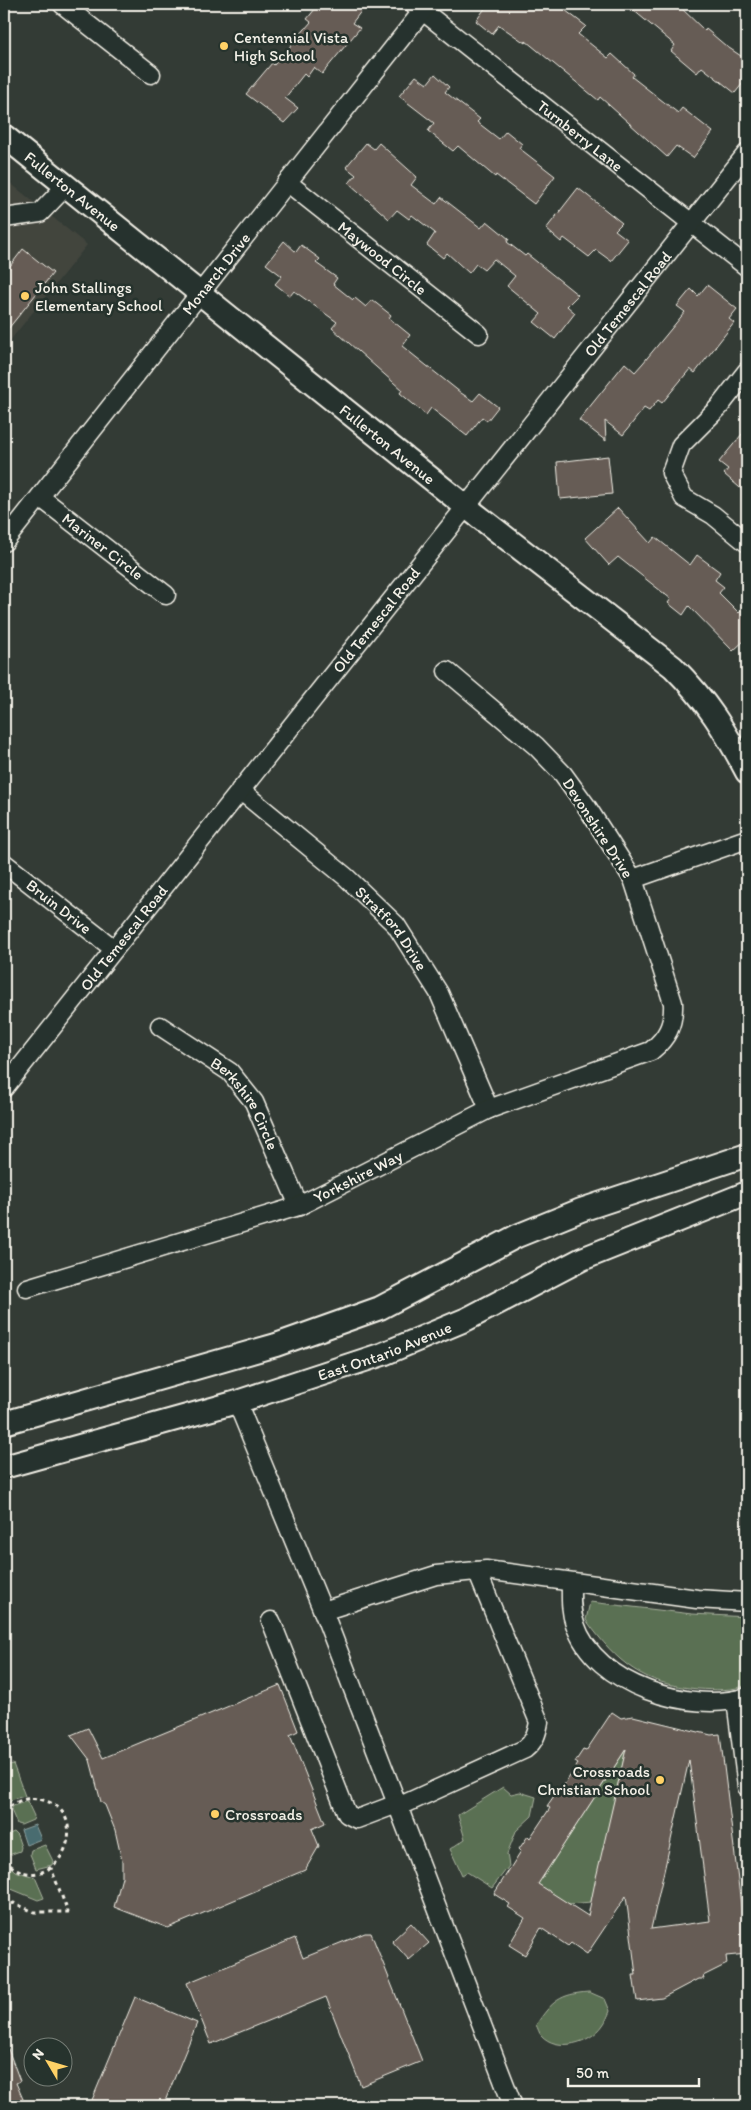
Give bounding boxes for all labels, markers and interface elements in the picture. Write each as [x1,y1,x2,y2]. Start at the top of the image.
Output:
place label: Centennial Vista High School [234,28,349,65]
marker: Centennial Vista High School [218,40,230,52]
street label: Turnberry Lane [534,96,627,175]
street label: Fullerton Avenue [21,147,124,235]
street label: Maywood Circle [334,217,431,299]
street label: Monarch Drive [178,229,254,318]
street label: Old Temescal Road [580,247,675,360]
place label: John Stallings Elementary School [35,278,163,315]
marker: John Stallings Elementary School [19,290,31,302]
street label: Fullerton Avenue [336,400,440,488]
street label: Mariner Circle [59,509,148,584]
street label: Old Temescal Road [328,563,424,677]
street label: Devonshire Drive [559,774,638,882]
street label: Bruin Drive [23,875,96,937]
street label: Old Temescal Road [76,881,171,994]
street label: Stratford Drive [352,882,432,974]
street label: Berkshire Circle [207,1053,283,1153]
street label: Yorkshire Way [310,1145,406,1207]
street label: East Ontario Avenue [315,1317,455,1384]
place label: Crossroads Christian School [537,1762,650,1799]
marker: Crossroads Christian School [654,1774,666,1786]
place label: Crossroads [225,1805,303,1824]
marker: Crossroads [209,1808,221,1820]
north arrow [22,2038,72,2088]
text: N [29,2045,48,2063]
scale bar [568,2055,700,2087]
text: 50 m [576,2064,609,2082]

